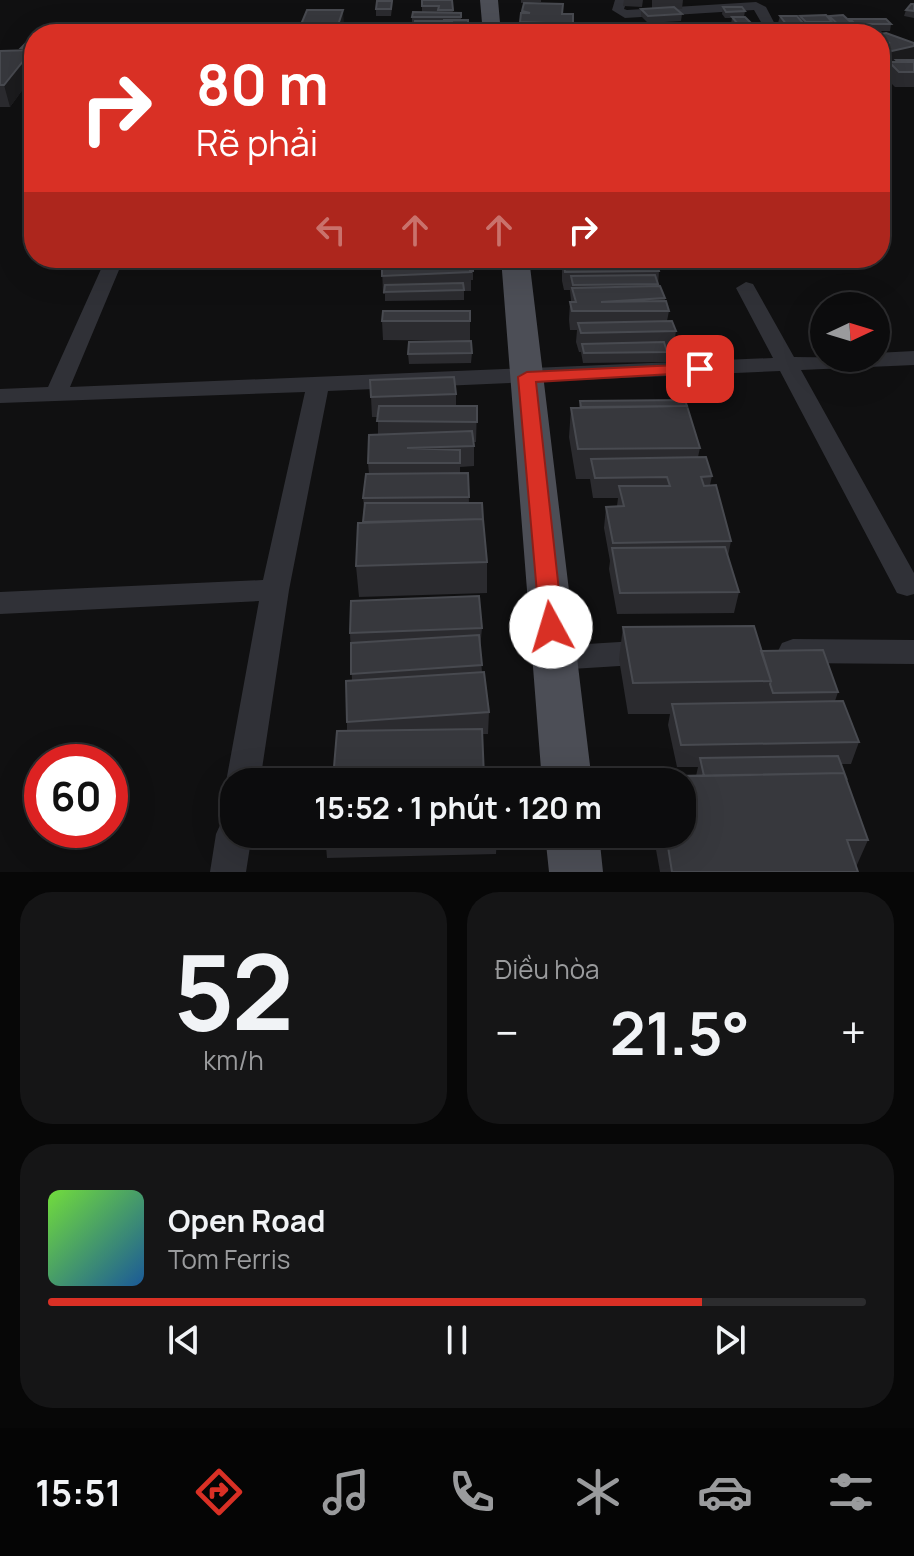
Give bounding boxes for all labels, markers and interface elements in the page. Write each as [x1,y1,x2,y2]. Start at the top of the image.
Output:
text: 80 m [196,45,329,122]
icon: right [64,56,168,160]
text: Rẽ phải [196,118,318,167]
icon: left [309,208,353,252]
icon: ahead [393,208,437,252]
icon: ahead [477,208,521,252]
icon: right [561,208,605,252]
north arrow [810,292,890,372]
map controls [810,292,890,372]
pin [666,335,734,403]
icon: arrive [678,347,722,391]
position arrow [509,585,593,669]
speed limit sign: 60 [24,744,128,848]
text: 15:52 · 1 phút · 120 m [314,787,602,828]
text: 52 [173,919,294,1061]
text: Điều hòa [495,951,599,987]
text: 21.5° [610,991,750,1073]
text: − [495,1002,519,1062]
text: + [841,1002,866,1062]
text: km/h [203,1042,264,1078]
text: Open Road [168,1200,325,1241]
text: Tom Ferris [168,1241,290,1277]
icon: previous [162,1318,206,1362]
icon: pause [435,1318,479,1362]
icon: next [708,1318,752,1362]
icon: directions [191,1464,247,1520]
icon: music [318,1464,374,1520]
icon: phone [444,1464,500,1520]
icon: climate [570,1464,626,1520]
icon: car [697,1464,753,1520]
icon: filters [823,1464,879,1520]
text: 15:51 [35,1468,121,1517]

